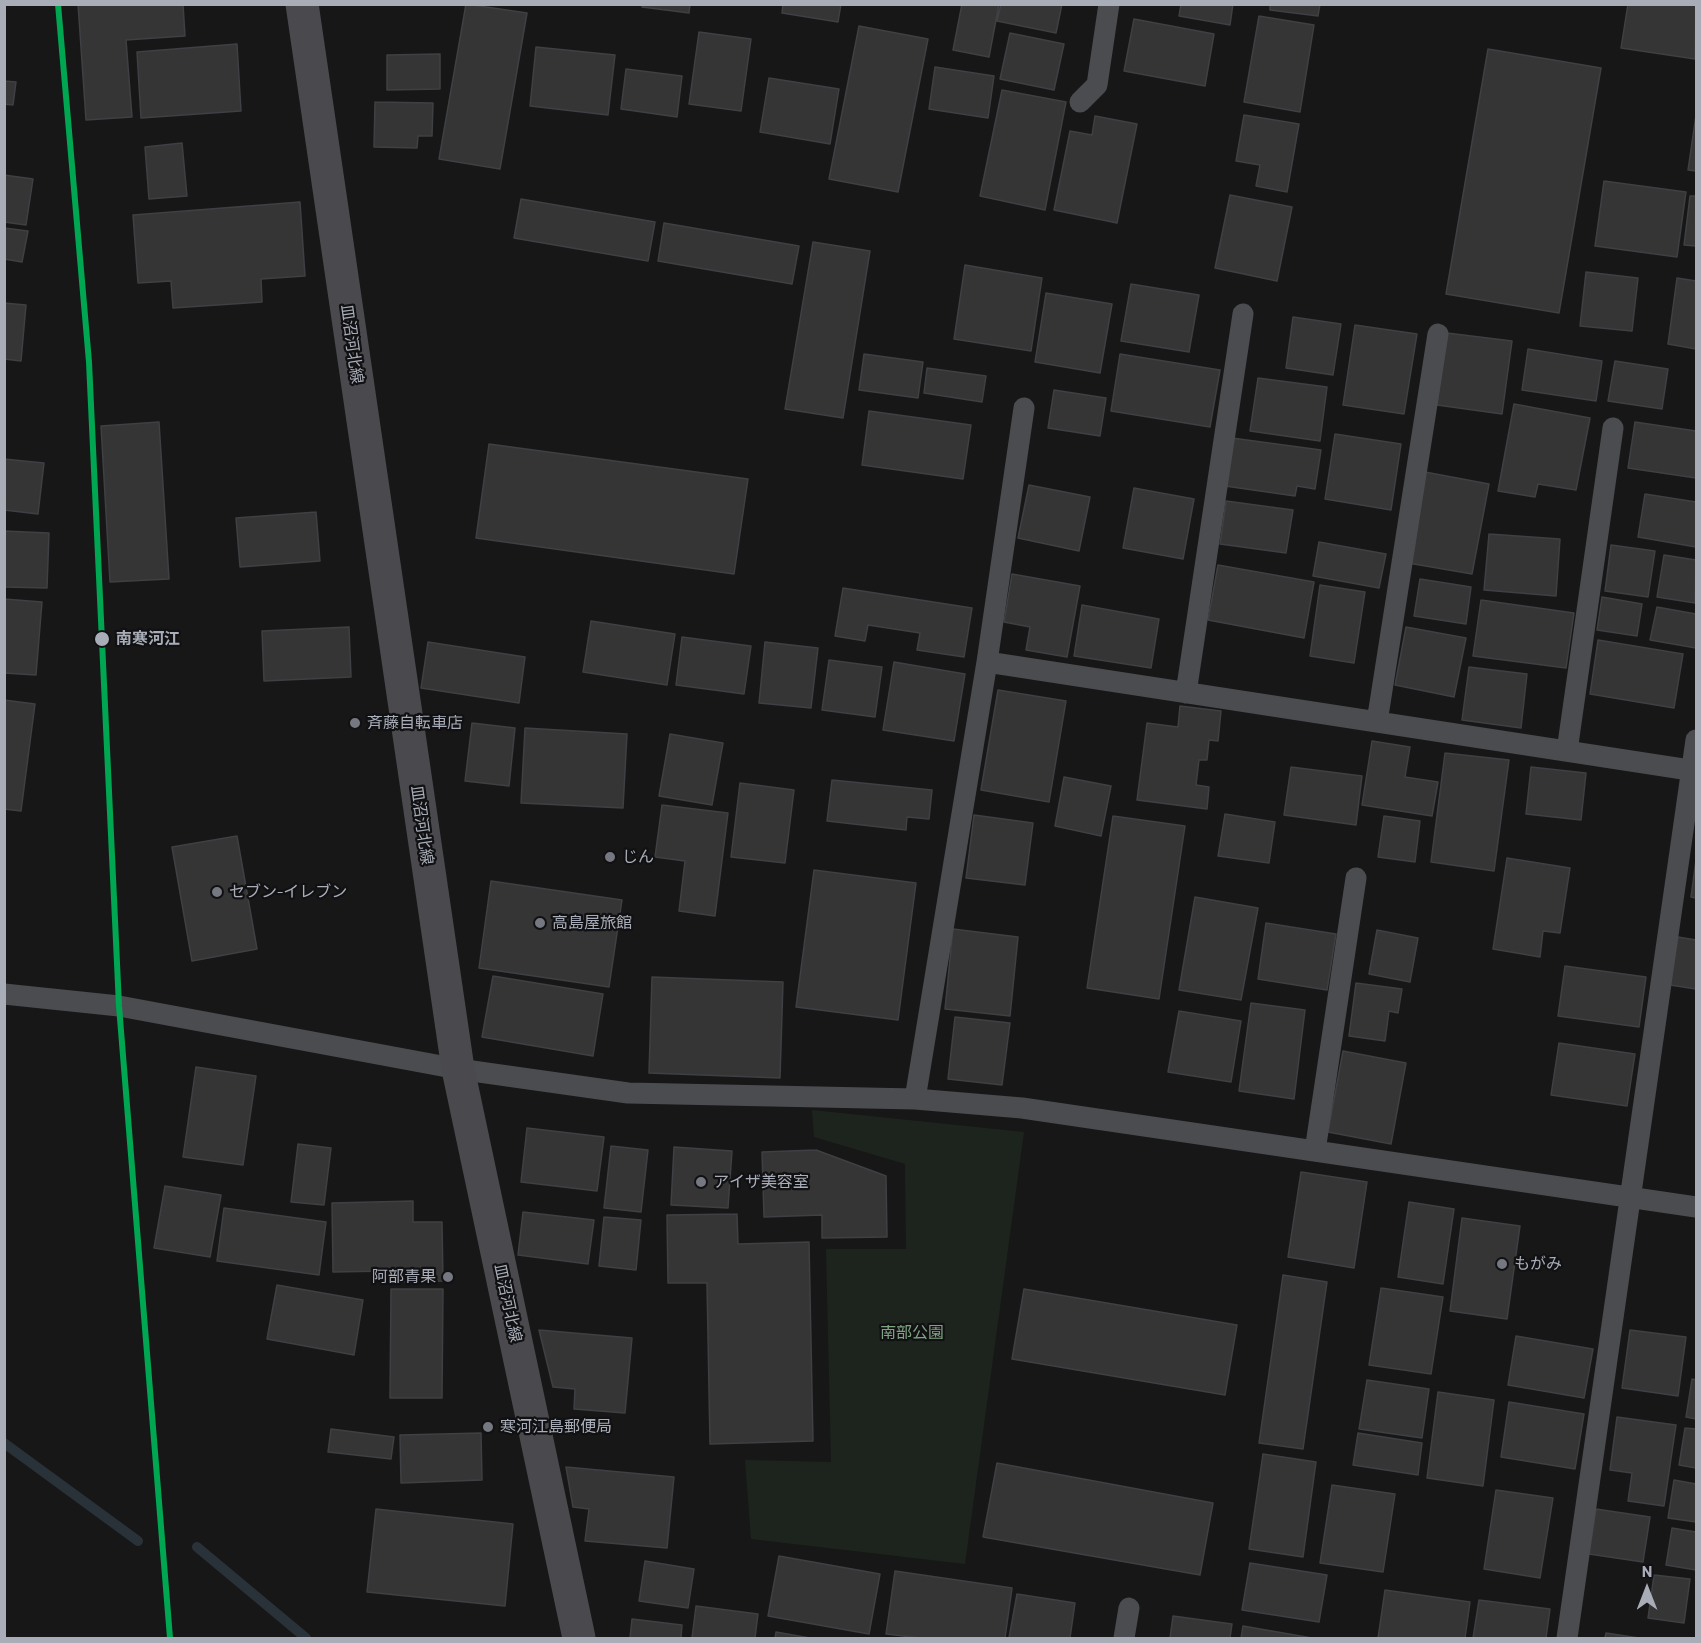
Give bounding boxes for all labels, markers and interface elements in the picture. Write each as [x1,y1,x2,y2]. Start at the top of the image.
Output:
street label: 皿沼河北線 [337,303,367,385]
place label: 南寒河江 [116,629,180,649]
marker: 南寒河江 [93,630,111,648]
place label: 斉藤自転車店 [367,713,463,733]
marker: 斉藤自転車店 [348,716,362,730]
street label: 皿沼河北線 [407,784,437,866]
place label: じん [622,847,654,867]
marker: じん [603,850,617,864]
place label: セブン-イレブン [229,882,347,902]
marker: セブン-イレブン [210,885,224,899]
place label: 高島屋旅館 [552,913,632,933]
marker: 高島屋旅館 [533,916,547,930]
place label: アイザ美容室 [713,1172,809,1192]
marker: アイザ美容室 [694,1175,708,1189]
place label: もがみ [1514,1254,1562,1274]
marker: もがみ [1495,1257,1509,1271]
street label: 皿沼河北線 [490,1262,526,1344]
place label: 阿部青果 [372,1267,436,1287]
marker: 阿部青果 [441,1270,455,1284]
park label: 南部公園 [880,1323,944,1343]
place label: 寒河江島郵便局 [500,1417,612,1437]
marker: 寒河江島郵便局 [481,1420,495,1434]
north arrow [1617,1559,1677,1619]
text: N [1642,1561,1652,1580]

